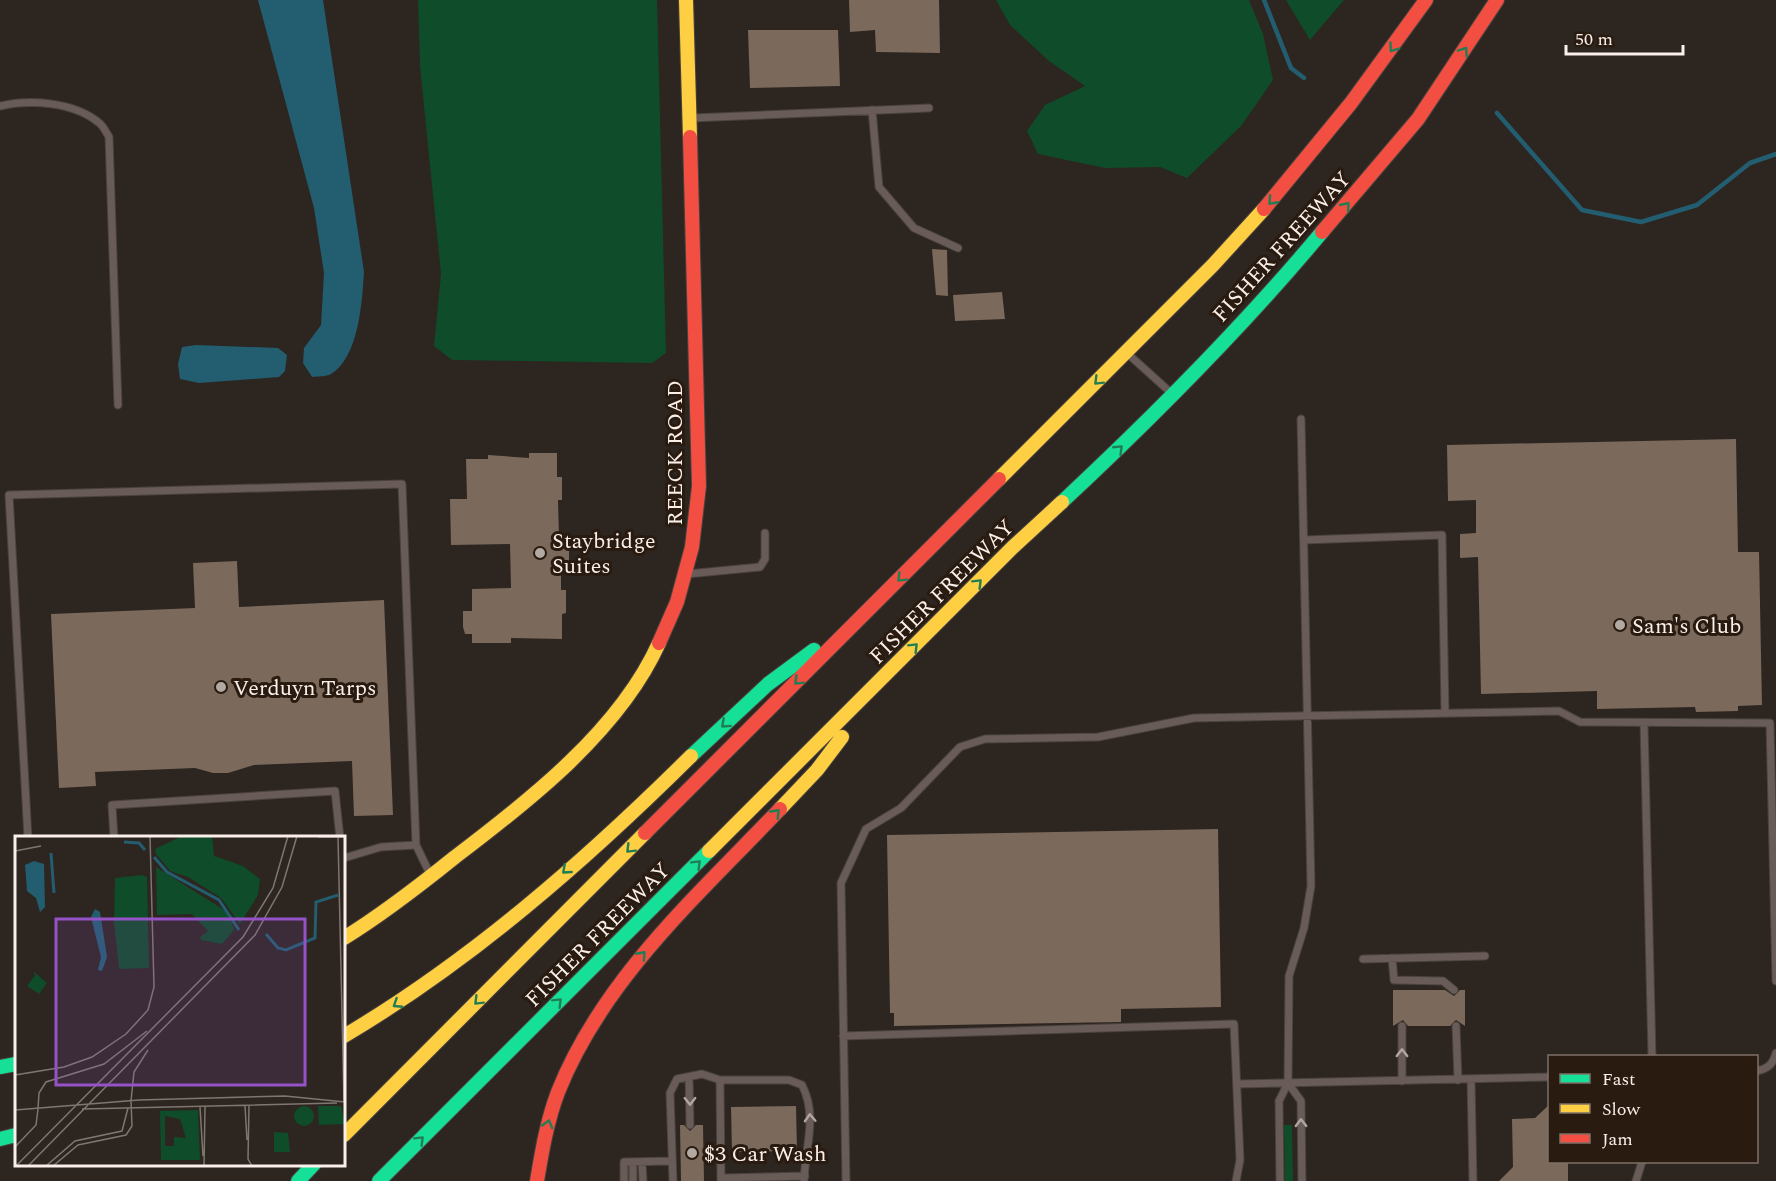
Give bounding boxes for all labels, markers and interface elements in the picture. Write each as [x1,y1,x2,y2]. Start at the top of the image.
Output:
scale bar [1566,18,1683,56]
text: 50 m [1575,26,1613,53]
one-way arrow [1389,42,1400,53]
one-way arrow [1457,47,1468,58]
street label: FISHER FREEWAY [1205,164,1359,330]
one-way arrow [1268,194,1279,205]
one-way arrow [1339,202,1350,213]
one-way arrow [1095,374,1105,385]
street label: REECK ROAD [659,380,692,526]
one-way arrow [1111,445,1122,456]
street label: FISHER FREEWAY [862,512,1022,672]
place label: Staybridge Suites [552,525,656,583]
marker: Staybridge Suites [533,546,547,560]
one-way arrow [897,570,908,581]
one-way arrow [970,579,981,590]
place label: Sam's Club [1632,610,1741,643]
marker: Sam's Club [1613,618,1627,632]
one-way arrow [906,644,917,655]
place label: Verduyn Tarps [233,672,377,705]
one-way arrow [794,673,805,684]
marker: Verduyn Tarps [214,680,228,694]
one-way arrow [721,717,732,728]
one-way arrow [769,809,780,820]
inset map [15,836,345,1166]
one-way arrow [627,841,638,852]
street label: FISHER FREEWAY [518,855,678,1015]
one-way arrow [689,861,700,872]
one-way arrow [562,863,572,874]
one-way arrow [635,951,646,961]
one-way arrow [474,994,485,1005]
one-way arrow [393,997,403,1009]
one-way arrow [552,998,562,1009]
one-way arrow [1396,1049,1408,1058]
legend [1548,1055,1758,1163]
text: Fast [1602,1066,1635,1093]
text: Slow [1602,1096,1641,1123]
one-way arrow [683,1097,696,1106]
one-way arrow [803,1114,816,1123]
one-way arrow [1295,1118,1308,1127]
one-way arrow [541,1119,554,1129]
text: Jam [1602,1126,1633,1153]
one-way arrow [413,1136,424,1147]
place label: $3 Car Wash [704,1138,827,1171]
marker: $3 Car Wash [685,1146,699,1160]

